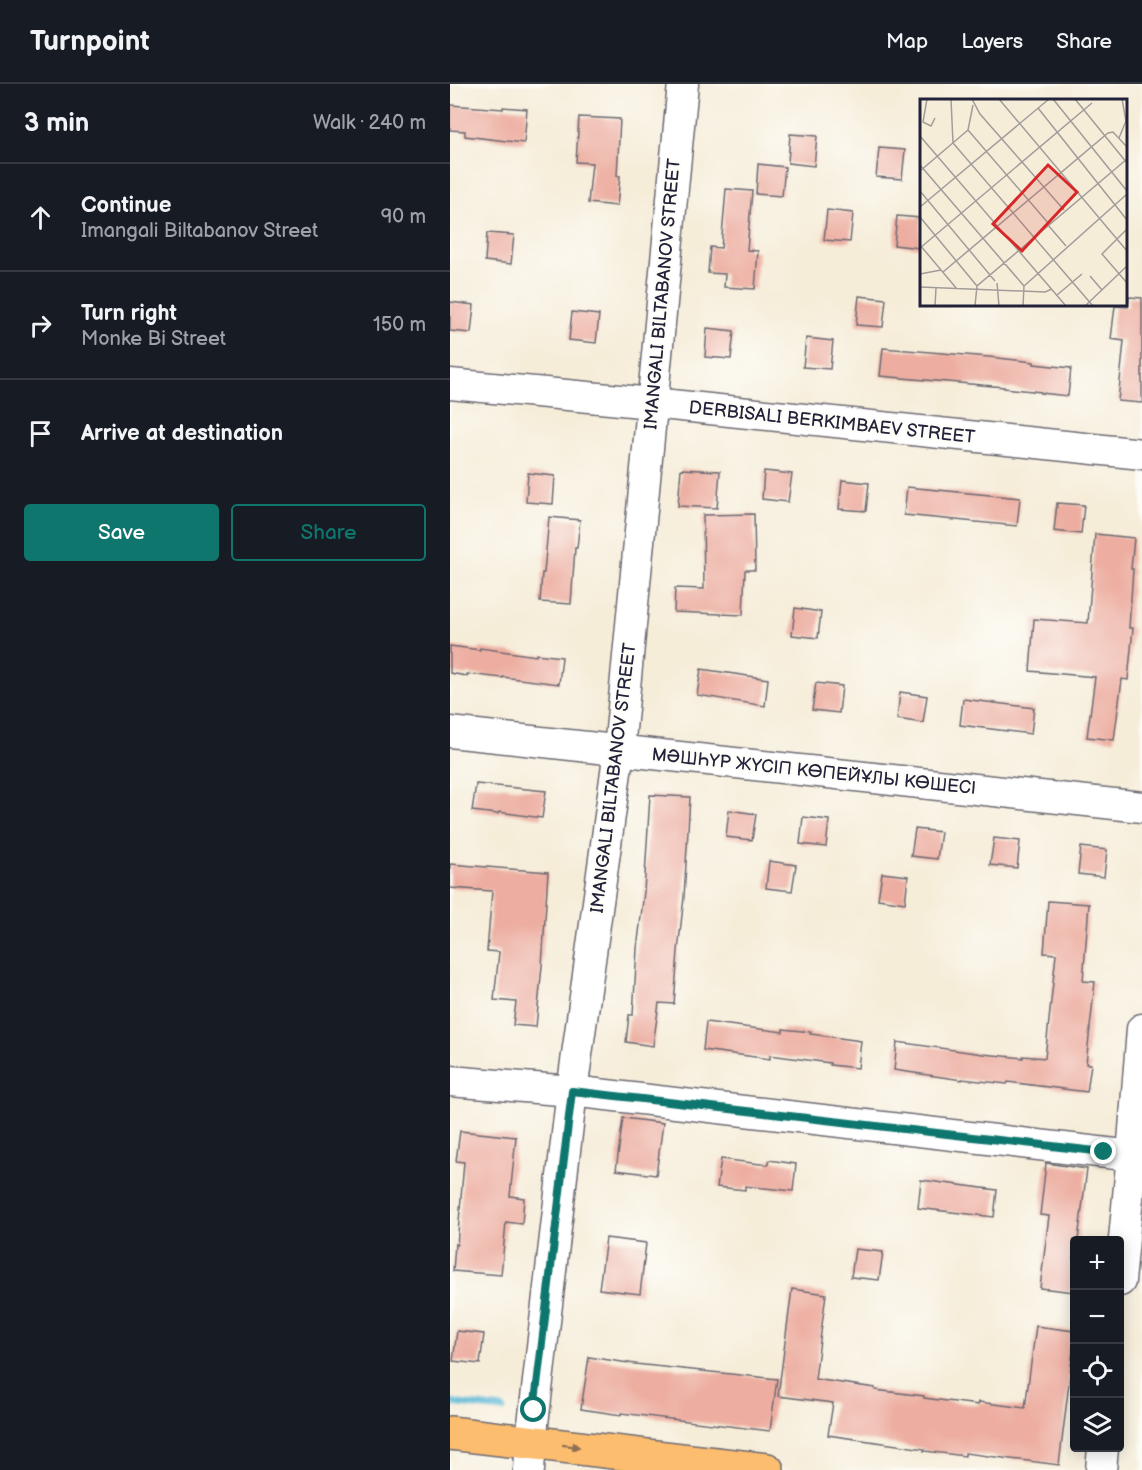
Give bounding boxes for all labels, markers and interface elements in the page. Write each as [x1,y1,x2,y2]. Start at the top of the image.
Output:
text: Turnpoint [30,25,150,58]
text: Map [886,29,928,54]
text: Layers [961,29,1023,54]
text: Share [1056,29,1112,54]
inset map [920,99,1127,306]
text: 3 min [24,108,89,139]
text: Walk · 240 m [313,111,426,135]
street label: IMANGALI BILTABANOV STREET [640,158,685,430]
text: Continue [81,192,171,219]
icon: ahead [24,201,57,234]
text: 90 m [381,205,426,229]
text: Imangali Biltabanov Street [81,219,318,243]
text: Turn right [81,300,177,327]
icon: right [24,309,57,342]
text: 150 m [373,313,426,337]
text: Monke Bi Street [81,327,226,351]
street label: DERBISALI BERKIMBAEV STREET [688,397,976,448]
icon: arrive [24,417,57,450]
text: Arrive at destination [81,420,283,447]
button: Save [24,504,219,561]
button: Share [231,504,426,561]
street label: IMANGALI BILTABANOV STREET [587,642,641,914]
street label: МӘШҺҮР ЖҮСІП КӨПЕЙҰЛЫ КӨШЕСІ [651,744,977,799]
route end [1090,1138,1116,1164]
map controls [1070,1236,1124,1452]
button: + [1070,1236,1124,1290]
button: − [1070,1290,1124,1344]
button: locate [1070,1344,1124,1398]
route start [520,1396,546,1422]
button: layers [1070,1398,1124,1452]
one-way arrow [561,1442,580,1451]

